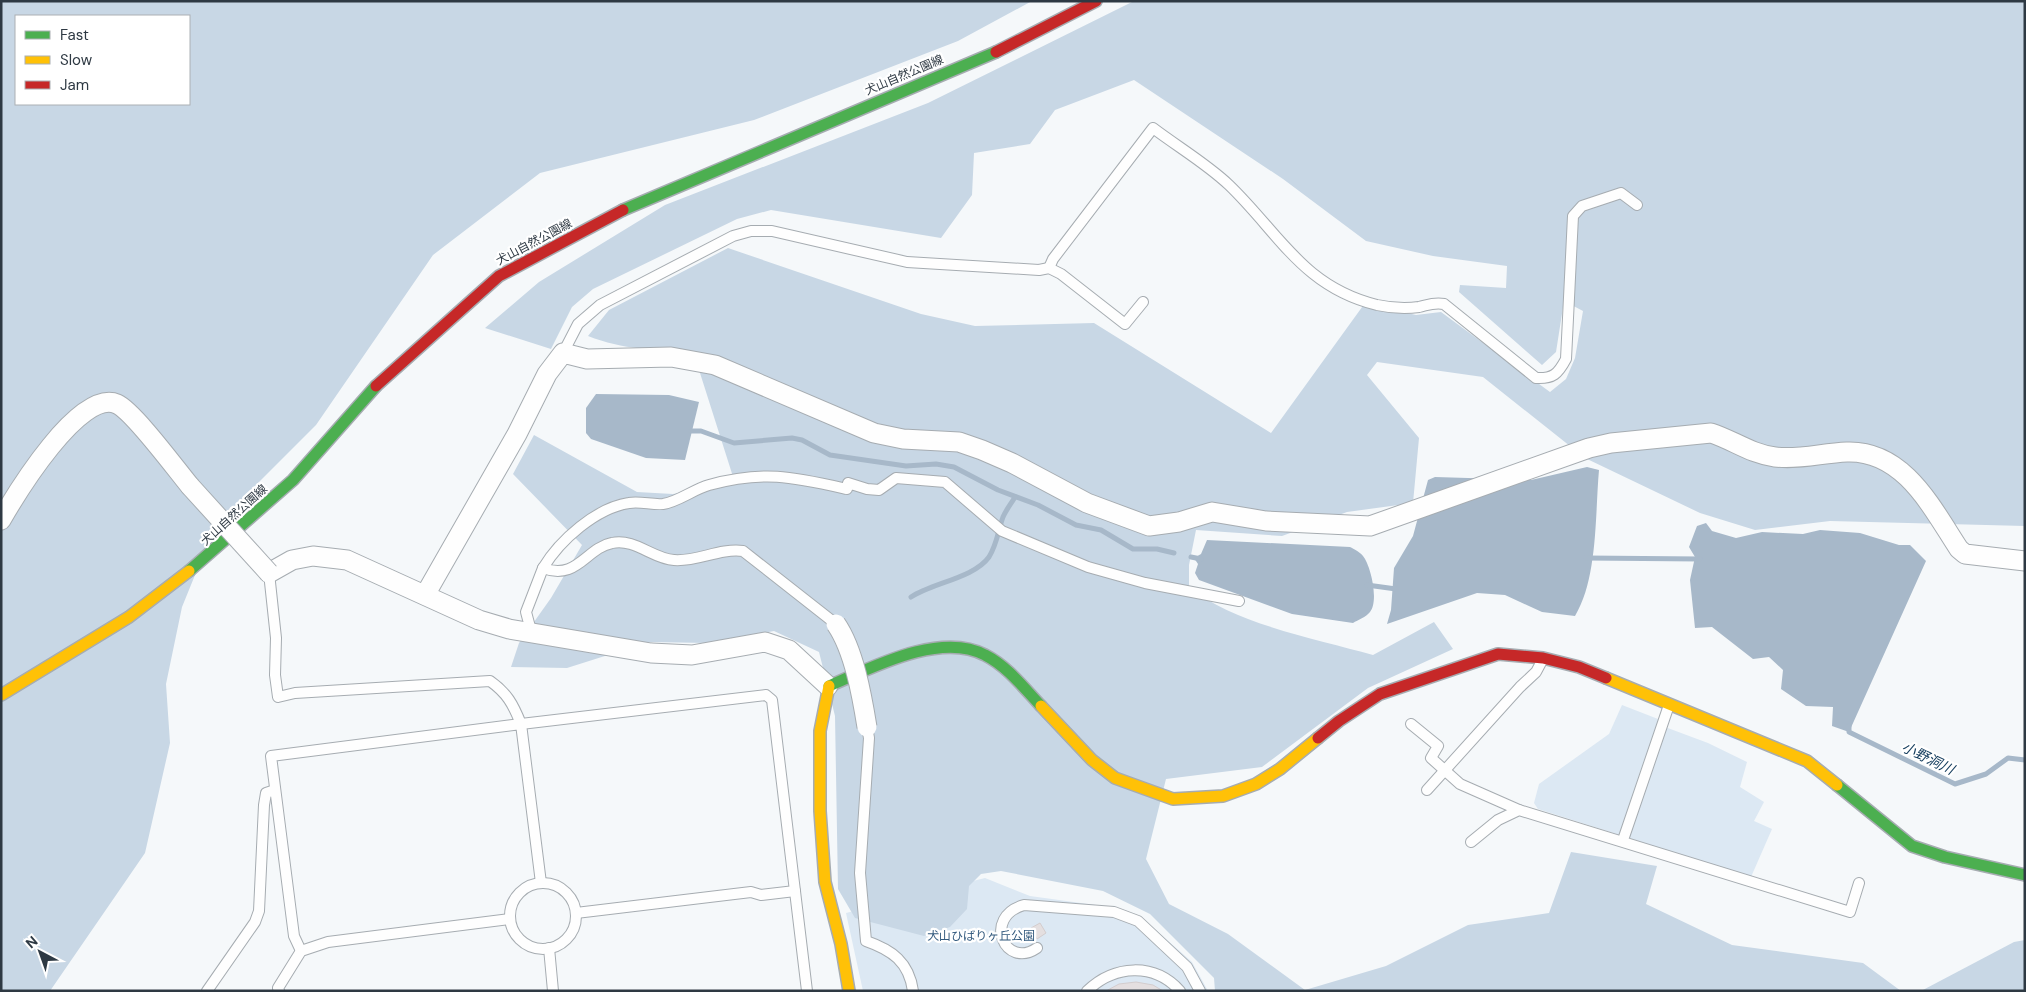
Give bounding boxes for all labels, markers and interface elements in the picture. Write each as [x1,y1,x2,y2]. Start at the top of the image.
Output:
legend [15,15,190,105]
text: Fast [60,25,89,45]
text: Slow [60,50,93,70]
street label: 犬山自然公園線 [862,51,946,99]
text: Jam [60,75,89,95]
street label: 犬山自然公園線 [493,215,575,269]
street label: 犬山自然公園線 [197,481,271,549]
water label: 小野洞川 [1899,738,1959,779]
north arrow [15,927,65,977]
park label: 犬山ひばりヶ丘公園 [927,928,1035,944]
text: N [22,932,41,952]

